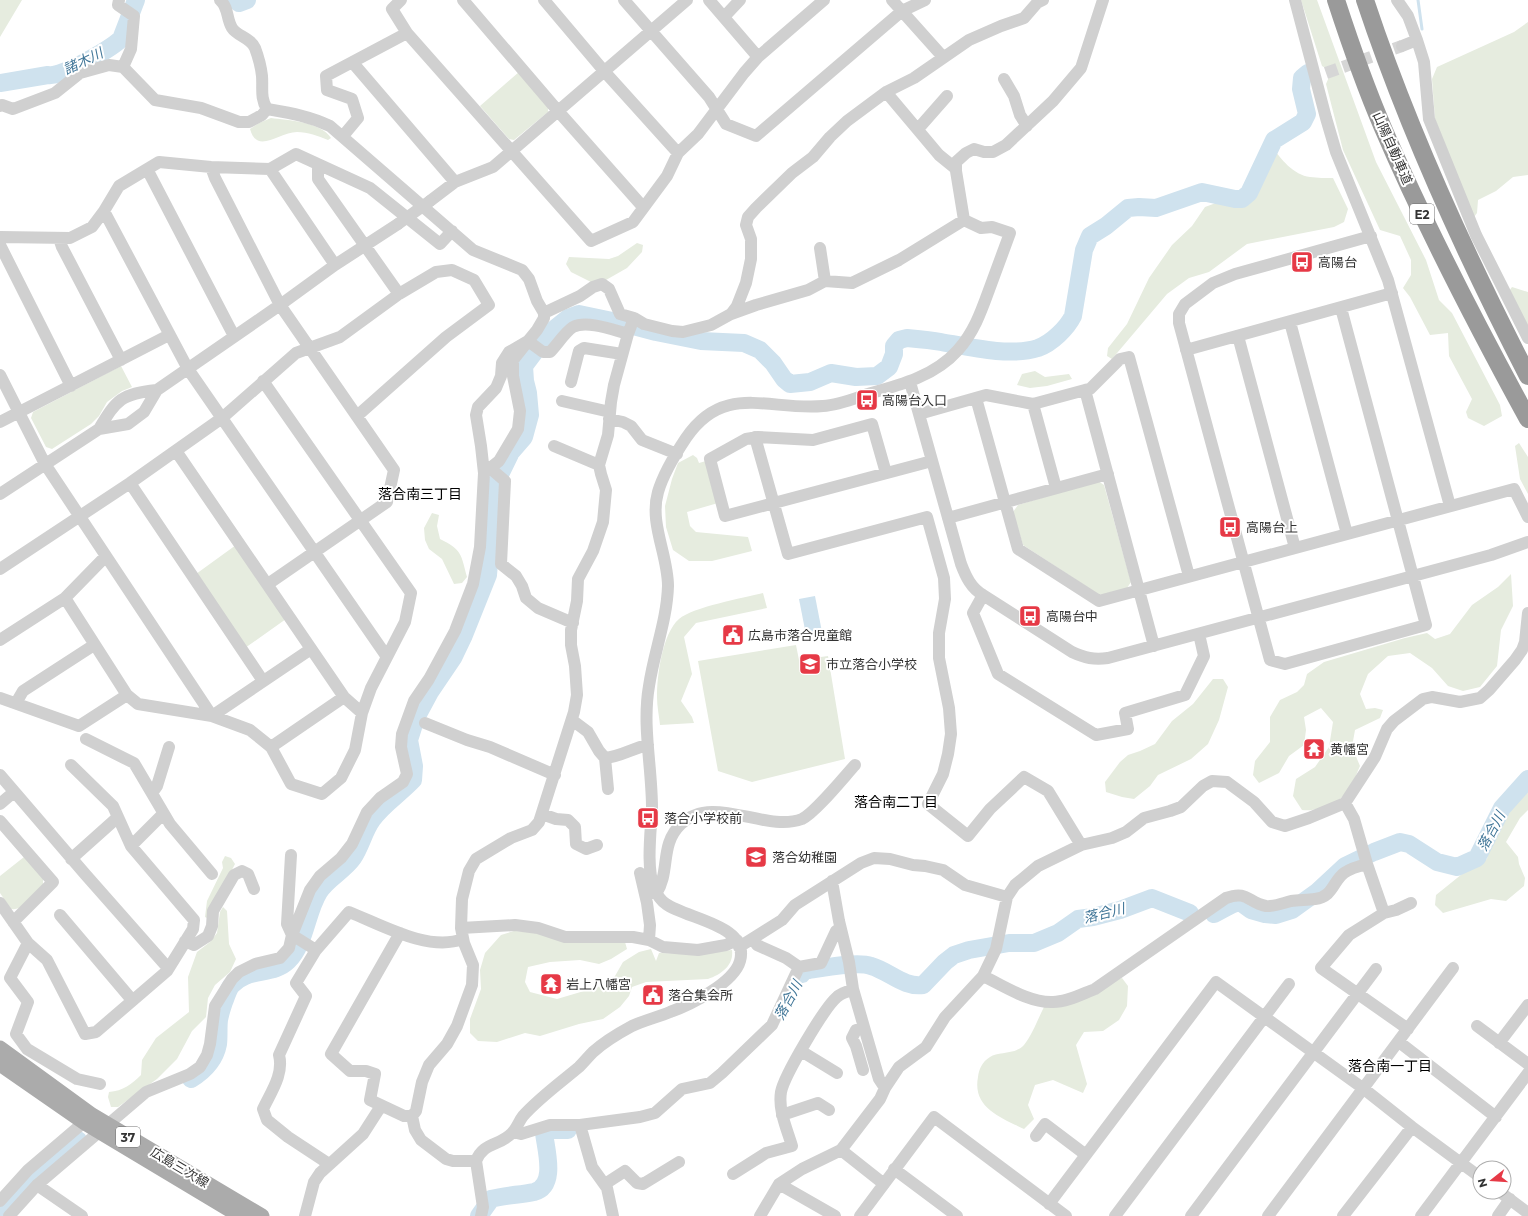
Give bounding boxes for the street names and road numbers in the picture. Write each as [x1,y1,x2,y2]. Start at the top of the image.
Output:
street label: 山陽自動車道 [1370,109,1416,187]
road number: E2 [1410,204,1434,224]
road number: 37 [116,1127,140,1147]
street label: 広島三次線 [148,1143,212,1191]

